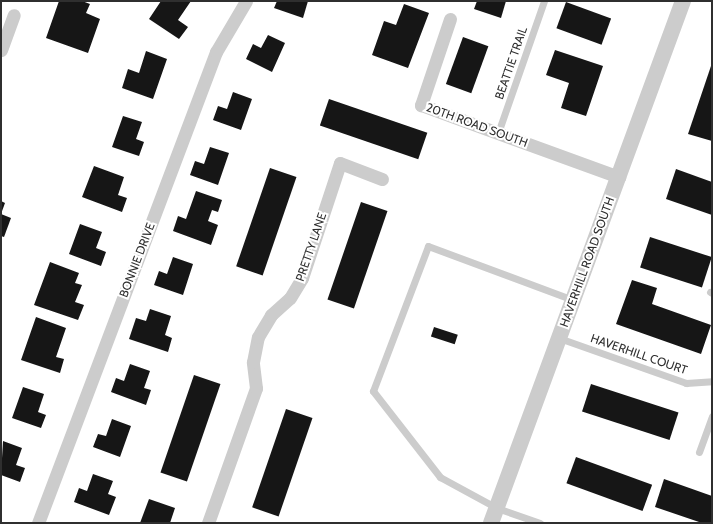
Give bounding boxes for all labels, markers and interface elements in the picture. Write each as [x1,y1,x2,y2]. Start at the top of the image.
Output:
street label: BEATTIE TRAIL [492,25,530,101]
street label: 20TH ROAD SOUTH [424,100,530,150]
street label: HAVERHILL ROAD SOUTH [557,195,617,329]
street label: PRETTY LANE [293,211,329,283]
street label: BONNIE DRIVE [116,221,158,299]
street label: HAVERHILL COURT [589,331,689,377]

